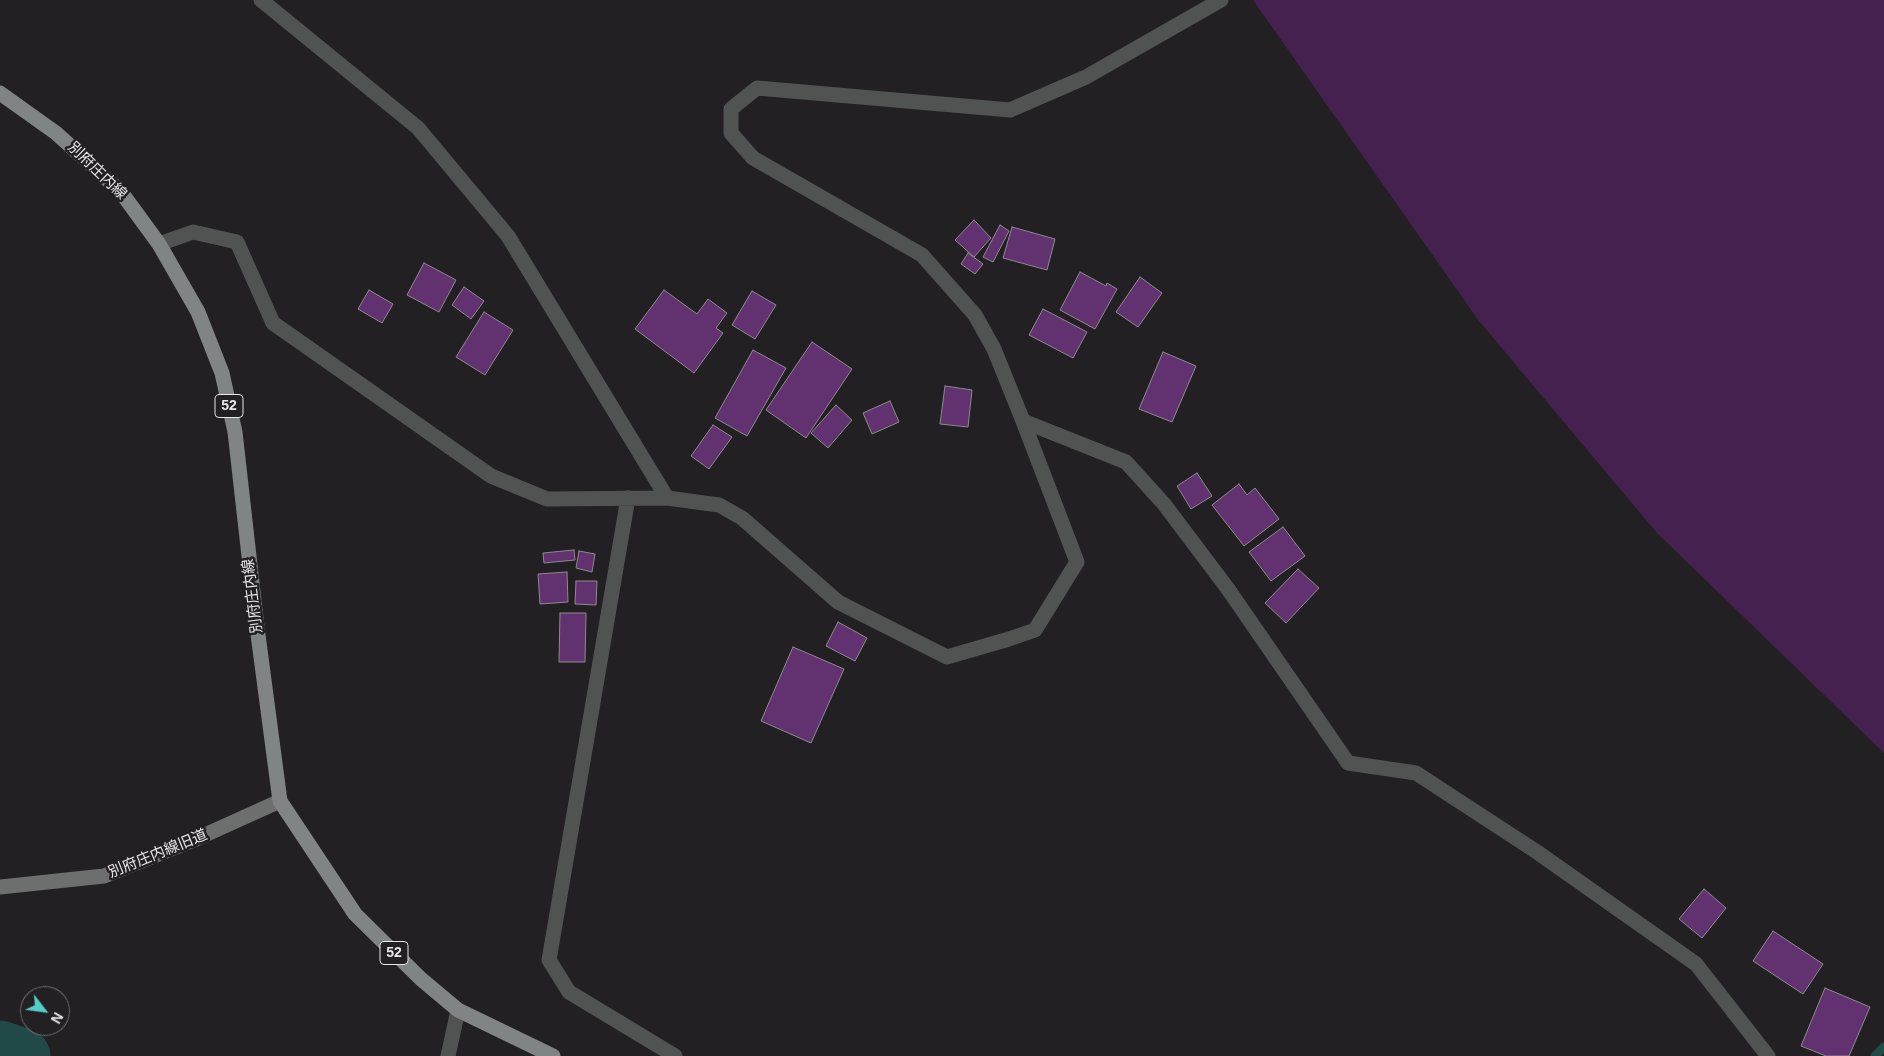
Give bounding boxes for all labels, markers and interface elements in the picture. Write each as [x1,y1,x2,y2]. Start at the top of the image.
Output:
street label: 別府庄内線 [64,138,130,204]
road number: 52 [215,394,243,418]
street label: 別府庄内線 [239,558,267,634]
street label: 別府庄内線旧道 [106,826,210,882]
road number: 52 [380,941,408,964]
north arrow [20,986,70,1036]
text: N [48,1010,67,1026]

